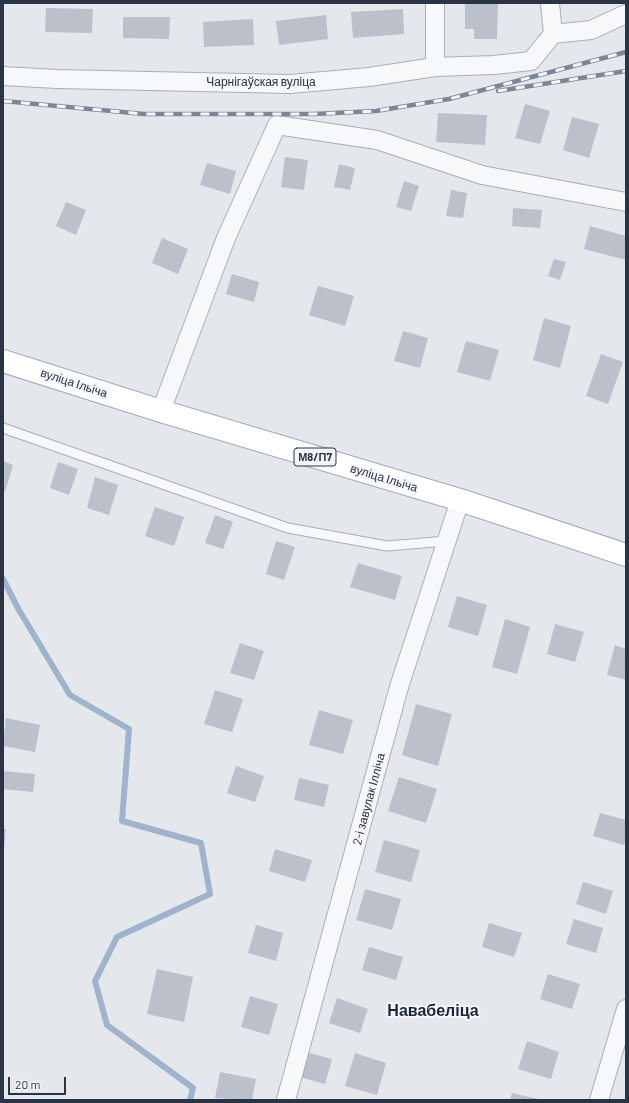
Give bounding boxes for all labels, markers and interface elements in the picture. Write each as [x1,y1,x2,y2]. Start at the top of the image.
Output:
street label: Чарнігаўская вуліца [206,75,316,89]
street label: вуліца Ільіча [39,365,109,401]
road number: М8/П7 [294,448,336,466]
street label: вуліца Ільіча [349,461,419,495]
street label: 2-і завулак Ілліча [350,751,388,847]
district label: Навабеліца [387,1001,479,1021]
scale bar [10,1069,68,1095]
text: 20 m [15,1077,41,1091]

